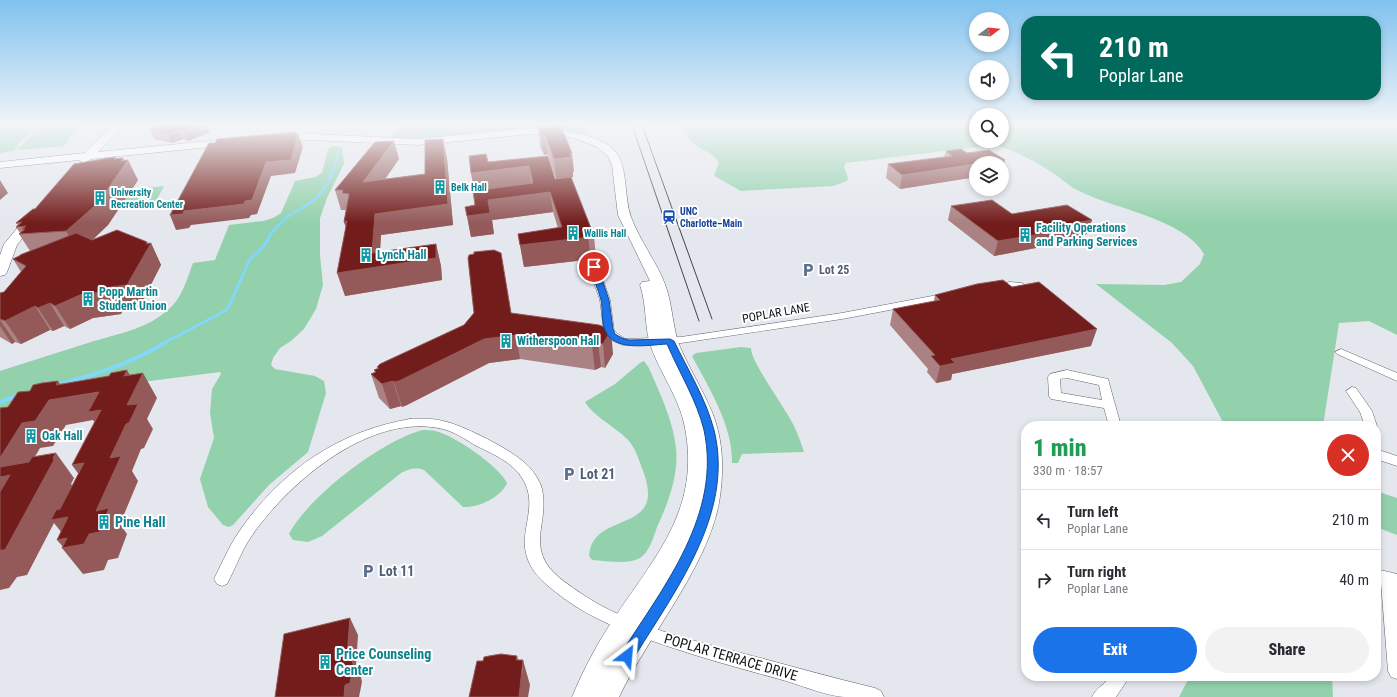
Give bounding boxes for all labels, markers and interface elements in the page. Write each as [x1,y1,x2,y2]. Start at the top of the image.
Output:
north arrow [969,12,1009,52]
map controls [969,12,1009,196]
text: 210 m [1099,31,1169,64]
icon: left [1033,32,1085,84]
button: sound [969,60,1009,100]
text: Poplar Lane [1099,65,1183,86]
button: search [969,108,1009,148]
button: layers [969,156,1009,196]
building icon: Belk Hall [432,179,448,195]
place label: Belk Hall [451,182,487,193]
place label: University Recreation Center [111,187,184,210]
building icon: University Recreation Center [92,190,108,206]
place label: UNC Charlotte–Main [680,206,742,229]
station icon: UNC Charlotte–Main [661,209,677,225]
place label: Facility Operations and Parking Services [1036,221,1138,249]
building icon: Wallis Hall [565,225,581,241]
building icon: Facility Operations and Parking Services [1017,227,1033,243]
place label: Wallis Hall [584,228,626,239]
building icon: Lynch Hall [358,247,374,263]
place label: Lynch Hall [377,248,427,262]
pin [577,250,611,284]
icon: arrive [583,256,605,278]
parking icon: Lot 25 [800,262,816,278]
place label: Lot 25 [819,263,849,277]
place label: Popp Martin Student Union [99,285,167,313]
building icon: Popp Martin Student Union [80,291,96,307]
street label: POPLAR LANE [741,300,811,326]
building icon: Witherspoon Hall [498,333,514,349]
place label: Witherspoon Hall [517,334,599,348]
building icon: Oak Hall [23,428,39,444]
place label: Oak Hall [42,429,82,443]
text: 1 min [1033,434,1087,462]
button: close [1327,434,1369,476]
text: 330 m · 18:57 [1033,463,1103,478]
parking icon: Lot 21 [561,466,577,482]
place label: Lot 21 [580,466,615,482]
text: Turn left [1067,503,1118,521]
icon: left [1033,509,1055,531]
text: 210 m [1332,511,1369,529]
building icon: Pine Hall [96,514,112,530]
place label: Pine Hall [115,514,166,530]
text: Poplar Lane [1067,521,1128,536]
parking icon: Lot 11 [360,563,376,579]
place label: Lot 11 [379,563,414,579]
text: Turn right [1067,563,1126,581]
icon: right [1033,569,1055,591]
text: 40 m [1339,571,1369,589]
text: Poplar Lane [1067,581,1128,596]
button: Exit [1033,627,1197,673]
button: Share [1205,627,1369,673]
street label: POPLAR TERRACE DRIVE [662,630,800,684]
position arrow [606,635,648,677]
place label: Price Counseling Center [336,646,431,678]
building icon: Price Counseling Center [317,654,333,670]

